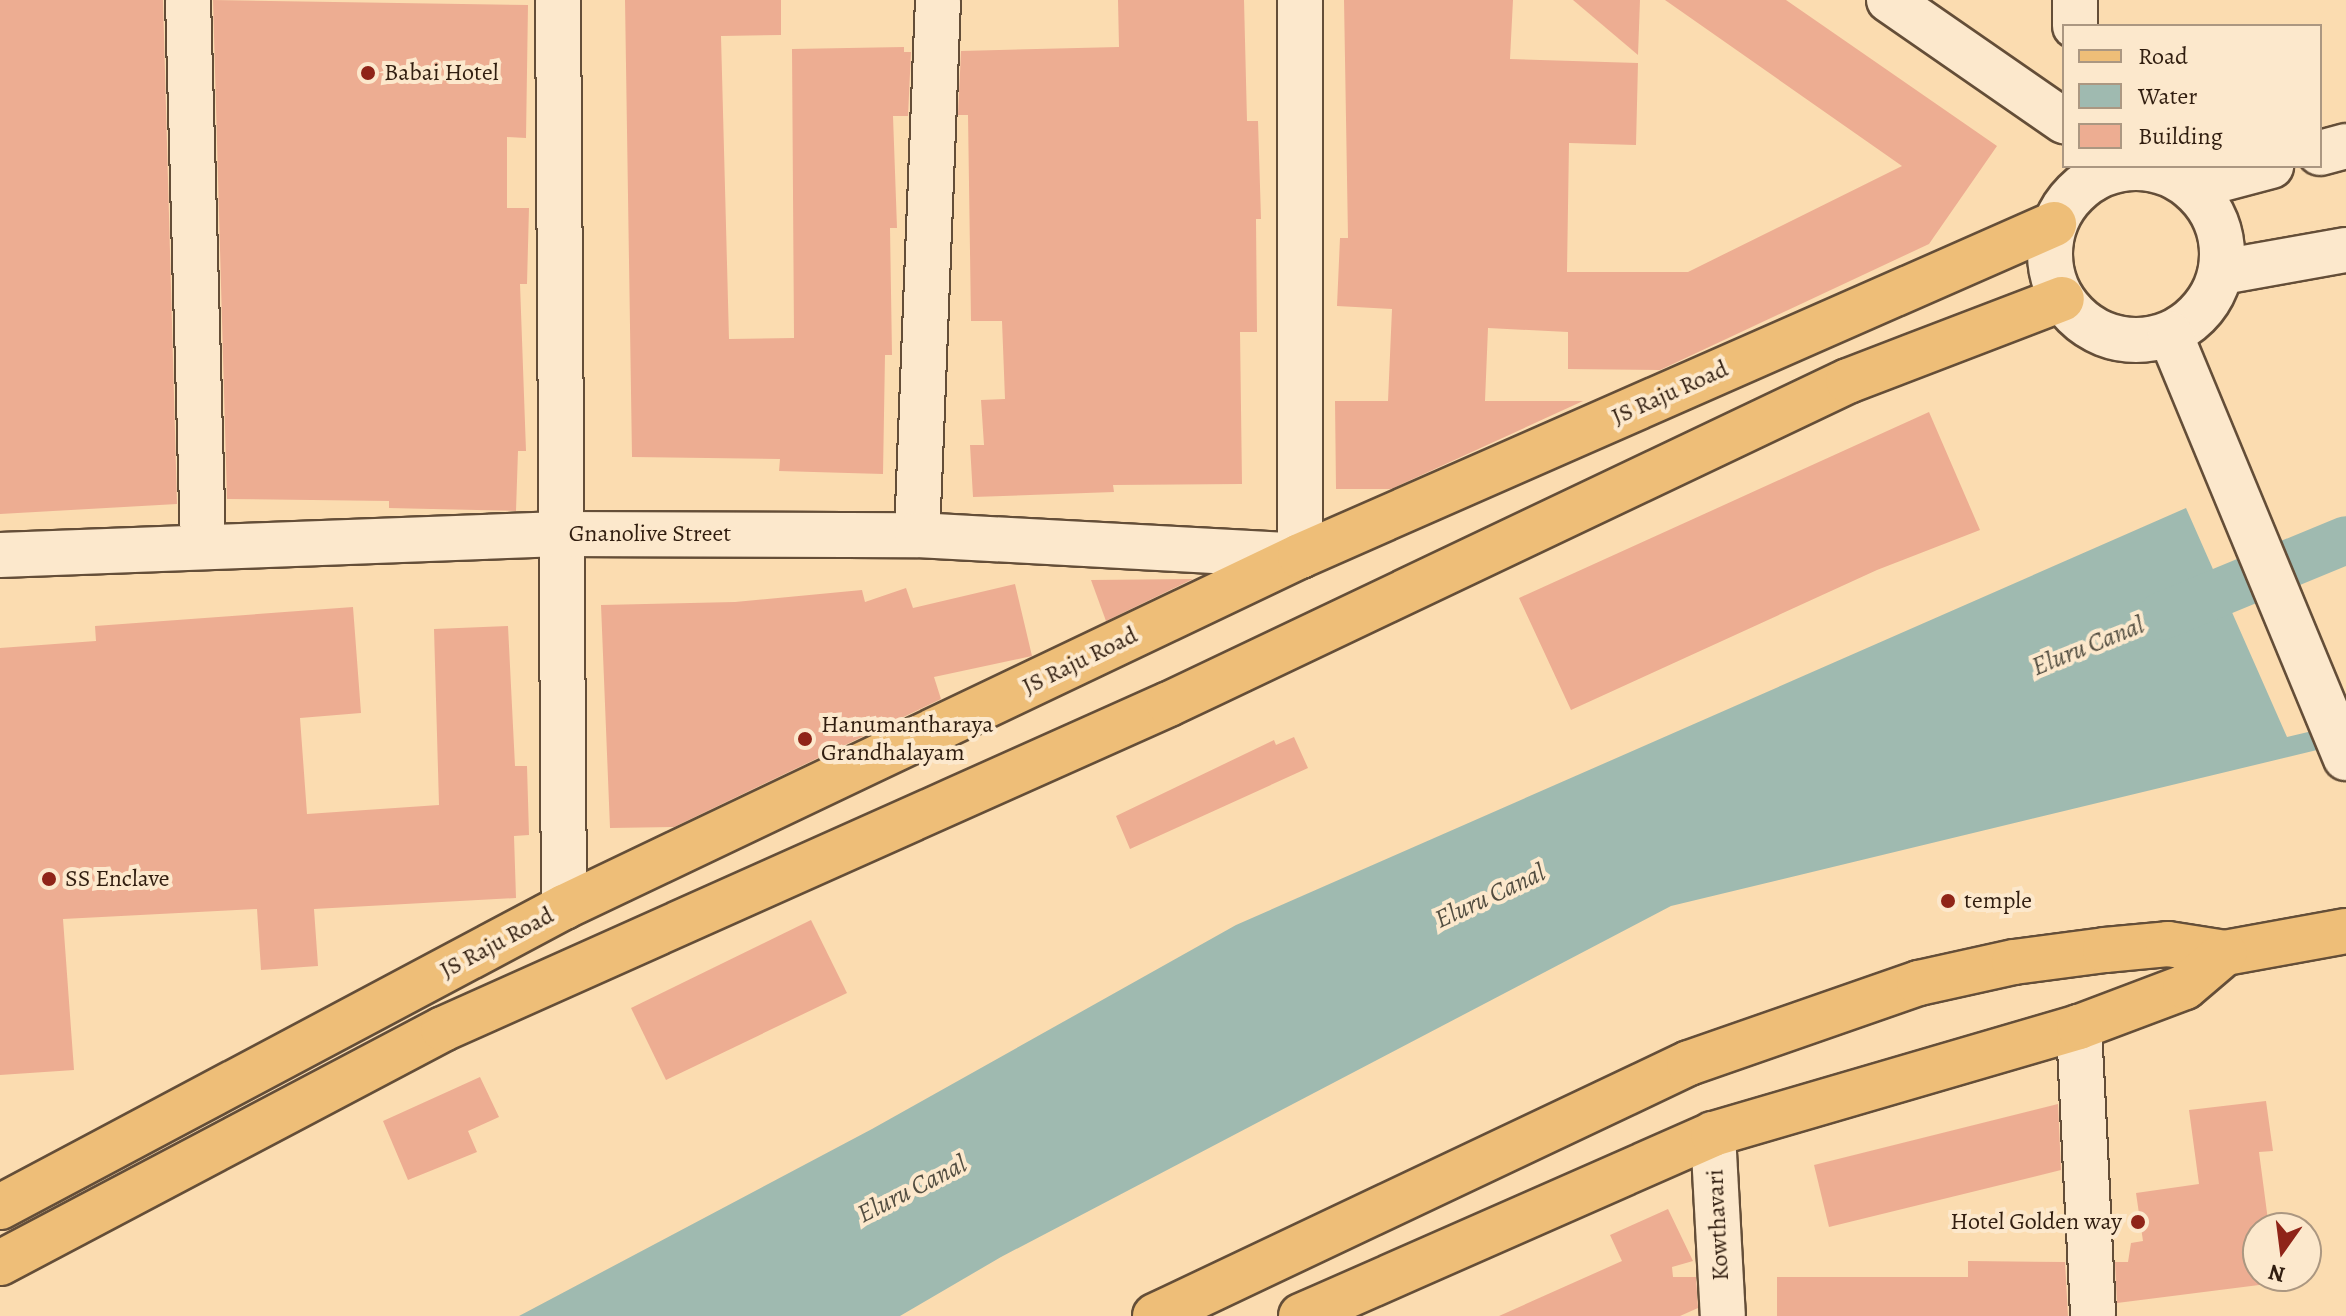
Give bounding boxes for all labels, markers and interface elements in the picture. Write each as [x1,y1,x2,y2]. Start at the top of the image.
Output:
legend [2062,24,2322,168]
text: Road [2138,40,2188,72]
place label: Babai Hotel [384,59,499,87]
marker: Babai Hotel [359,64,377,82]
text: Water [2138,80,2198,112]
text: Building [2138,120,2223,152]
street label: JS Raju Road [1607,355,1733,431]
street label: Gnanolive Street [569,520,731,548]
water label: Eluru Canal [2027,609,2149,683]
street label: JS Raju Road [1018,621,1142,701]
place label: Hanumantharaya Grandhalayam [821,711,993,767]
marker: Hanumantharaya Grandhalayam [796,730,814,748]
water label: Eluru Canal [1430,857,1550,935]
place label: SS Enclave [65,865,170,893]
marker: SS Enclave [40,870,58,888]
place label: temple [1964,887,2032,915]
marker: temple [1939,892,1957,910]
street label: JS Raju Road [435,901,559,985]
water label: Eluru Canal [852,1148,972,1230]
street label: Kowthavari [1701,1168,1735,1282]
place label: Hotel Golden way [1950,1208,2122,1236]
north arrow [2242,1212,2322,1292]
marker: Hotel Golden way [2129,1213,2147,1231]
text: N [2265,1257,2288,1290]

